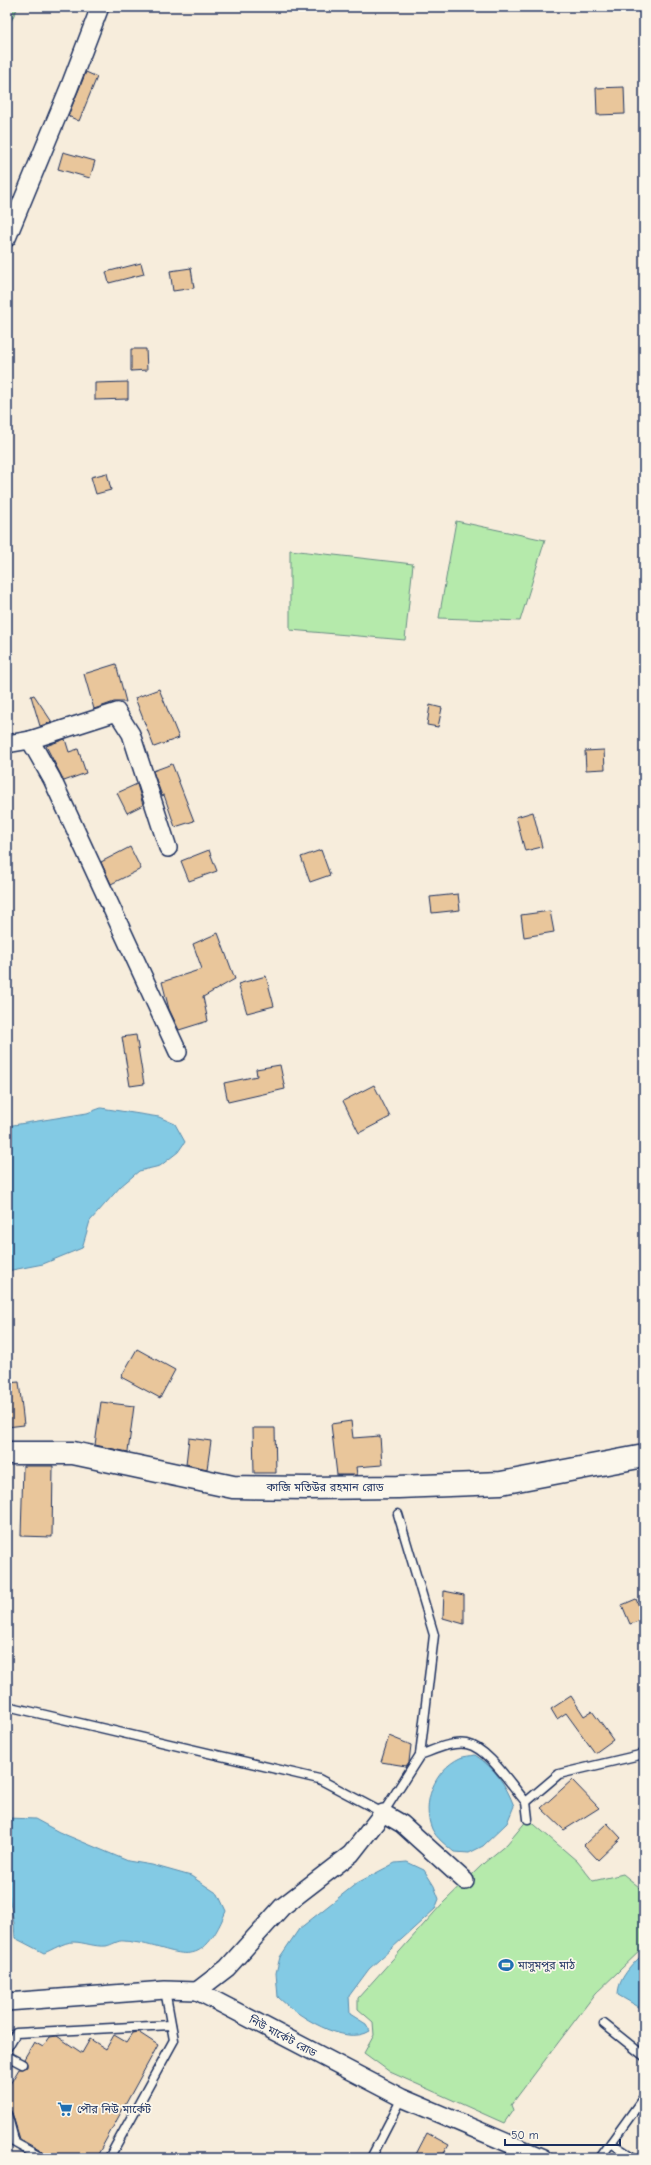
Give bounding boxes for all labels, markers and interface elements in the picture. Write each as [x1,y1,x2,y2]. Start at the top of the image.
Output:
street label: কাজি মতিউর রহমান রোড [265,1481,384,1494]
sports icon: মাসুমপুর মাঠ [497,1956,515,1974]
place label: মাসুমপুর মাঠ [517,1958,576,1972]
street label: নিউ মার্কেট রোড [246,2012,319,2060]
supermarket icon: পৌর নিউ মার্কেট [56,2100,74,2118]
place label: পৌর নিউ মার্কেট [77,2102,152,2116]
scale bar [505,2121,620,2147]
text: 50 m [511,2128,539,2142]

